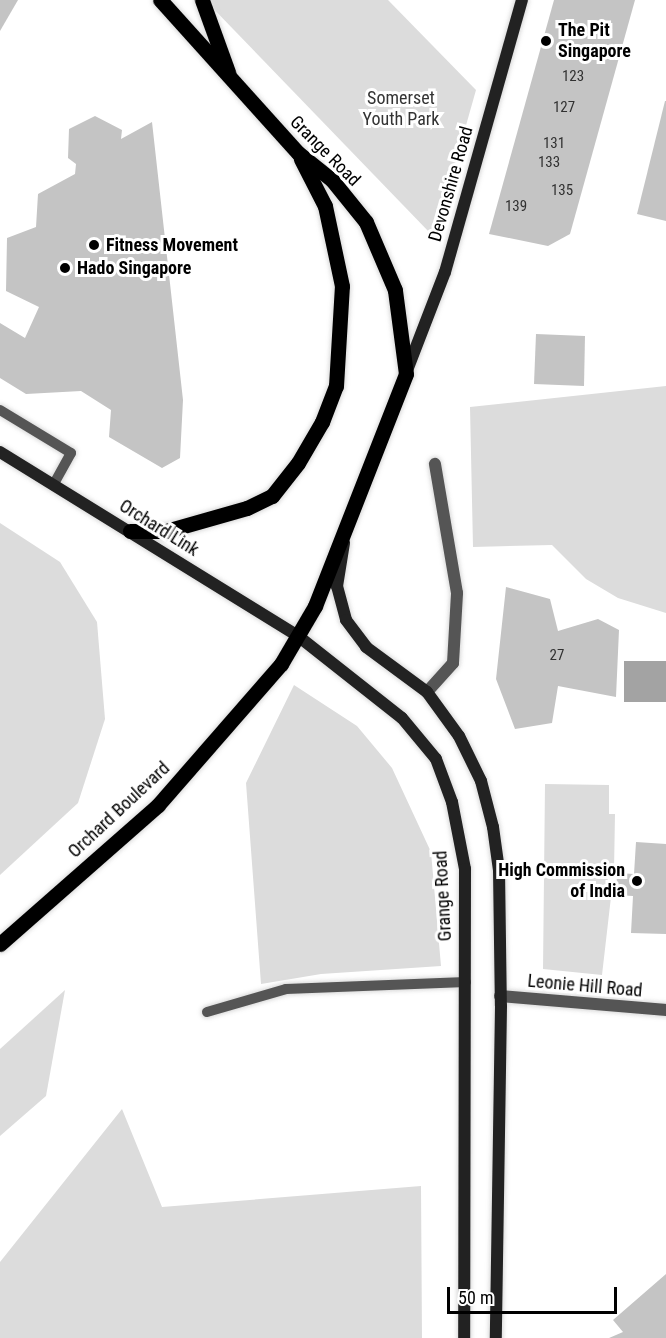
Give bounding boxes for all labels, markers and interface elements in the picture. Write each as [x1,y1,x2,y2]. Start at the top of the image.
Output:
place label: The Pit Singapore [558,20,631,63]
marker: The Pit Singapore [539,34,553,48]
house number: 123 [562,68,584,86]
park label: Somerset Youth Park [363,88,439,130]
house number: 127 [553,99,575,117]
street label: Grange Road [285,111,365,191]
street label: Devonshire Road [424,124,478,244]
house number: 131 [543,135,565,153]
house number: 133 [538,154,560,172]
house number: 135 [551,182,573,200]
house number: 139 [505,198,527,216]
place label: Fitness Movement [106,234,238,256]
marker: Fitness Movement [87,238,101,252]
place label: Hado Singapore [77,257,191,279]
marker: Hado Singapore [58,261,72,275]
street label: Orchard Link [115,495,203,561]
house number: 27 [550,647,564,665]
street label: Orchard Boulevard [64,758,174,862]
street label: Grange Road [430,850,456,942]
place label: High Commission of India [498,860,625,902]
marker: High Commission of India [630,874,644,888]
street label: Leonie Hill Road [527,970,643,1002]
scale bar [450,1275,620,1313]
text: 50 m [458,1287,493,1308]

